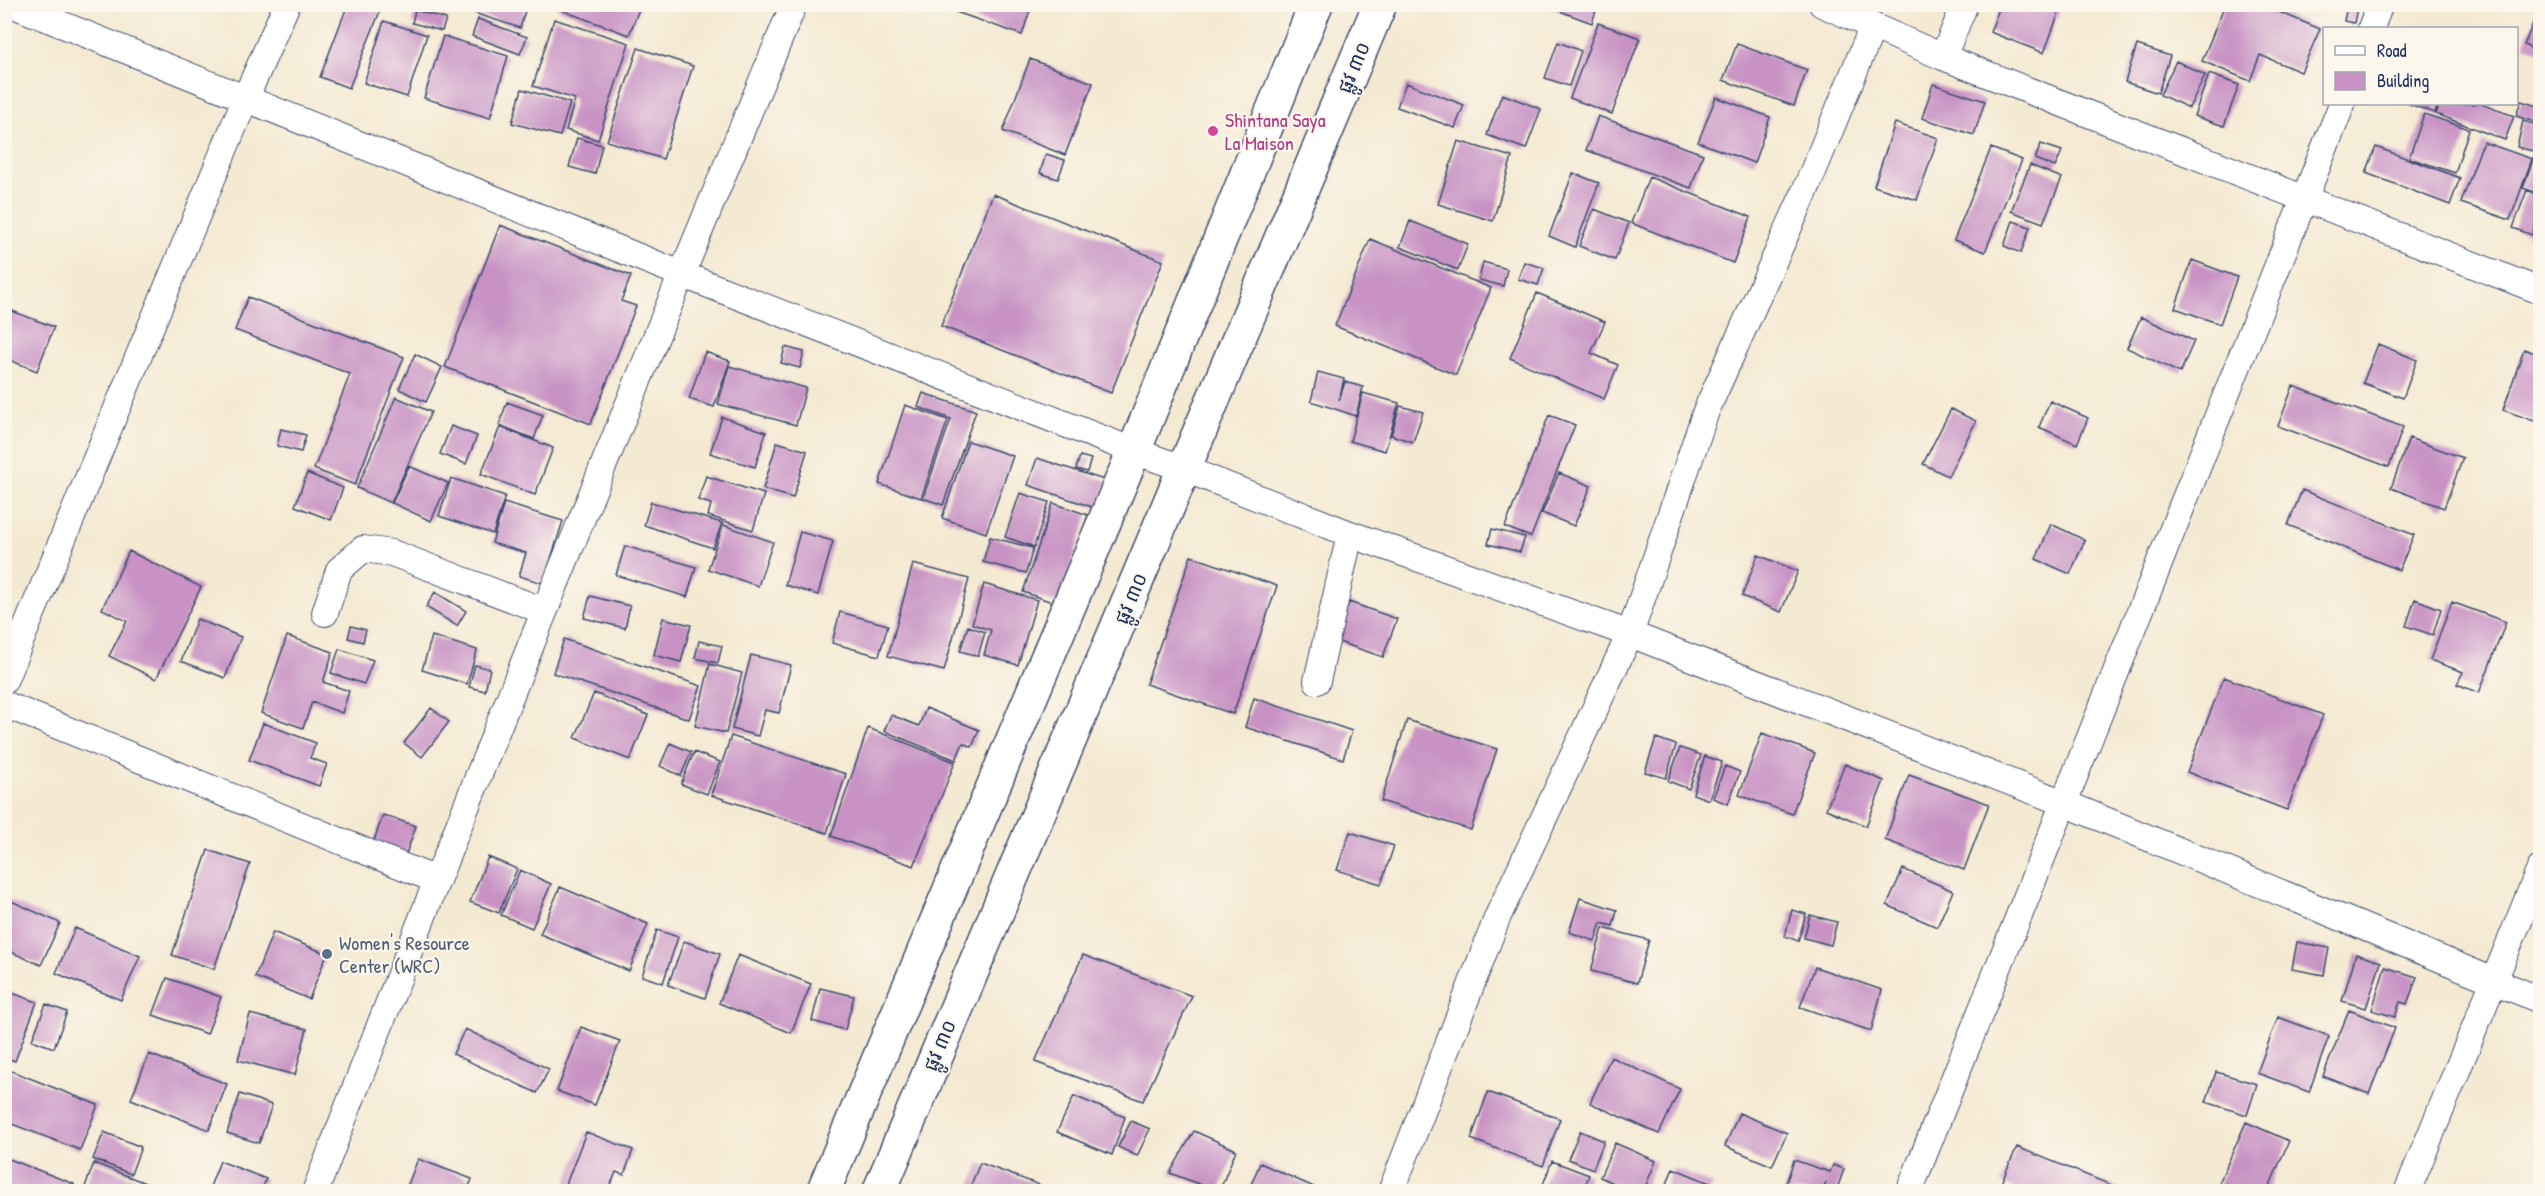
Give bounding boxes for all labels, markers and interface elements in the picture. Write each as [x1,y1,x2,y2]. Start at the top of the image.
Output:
legend [2323,27,2518,105]
street label: ផ្លូវ ៣០ [1330,37,1381,99]
text: Road [2377,38,2407,63]
text: Building [2377,68,2429,93]
place label: Shintana Saya La Maison [1225,106,1326,156]
marker: Shintana Saya La Maison [1206,124,1220,138]
street label: ផ្លូវ ៣០ [1107,568,1158,630]
place label: Women's Resource Center (WRC) [339,929,470,979]
marker: Women's Resource Center (WRC) [320,947,334,961]
street label: ផ្លូវ ៣០ [916,1015,967,1077]

